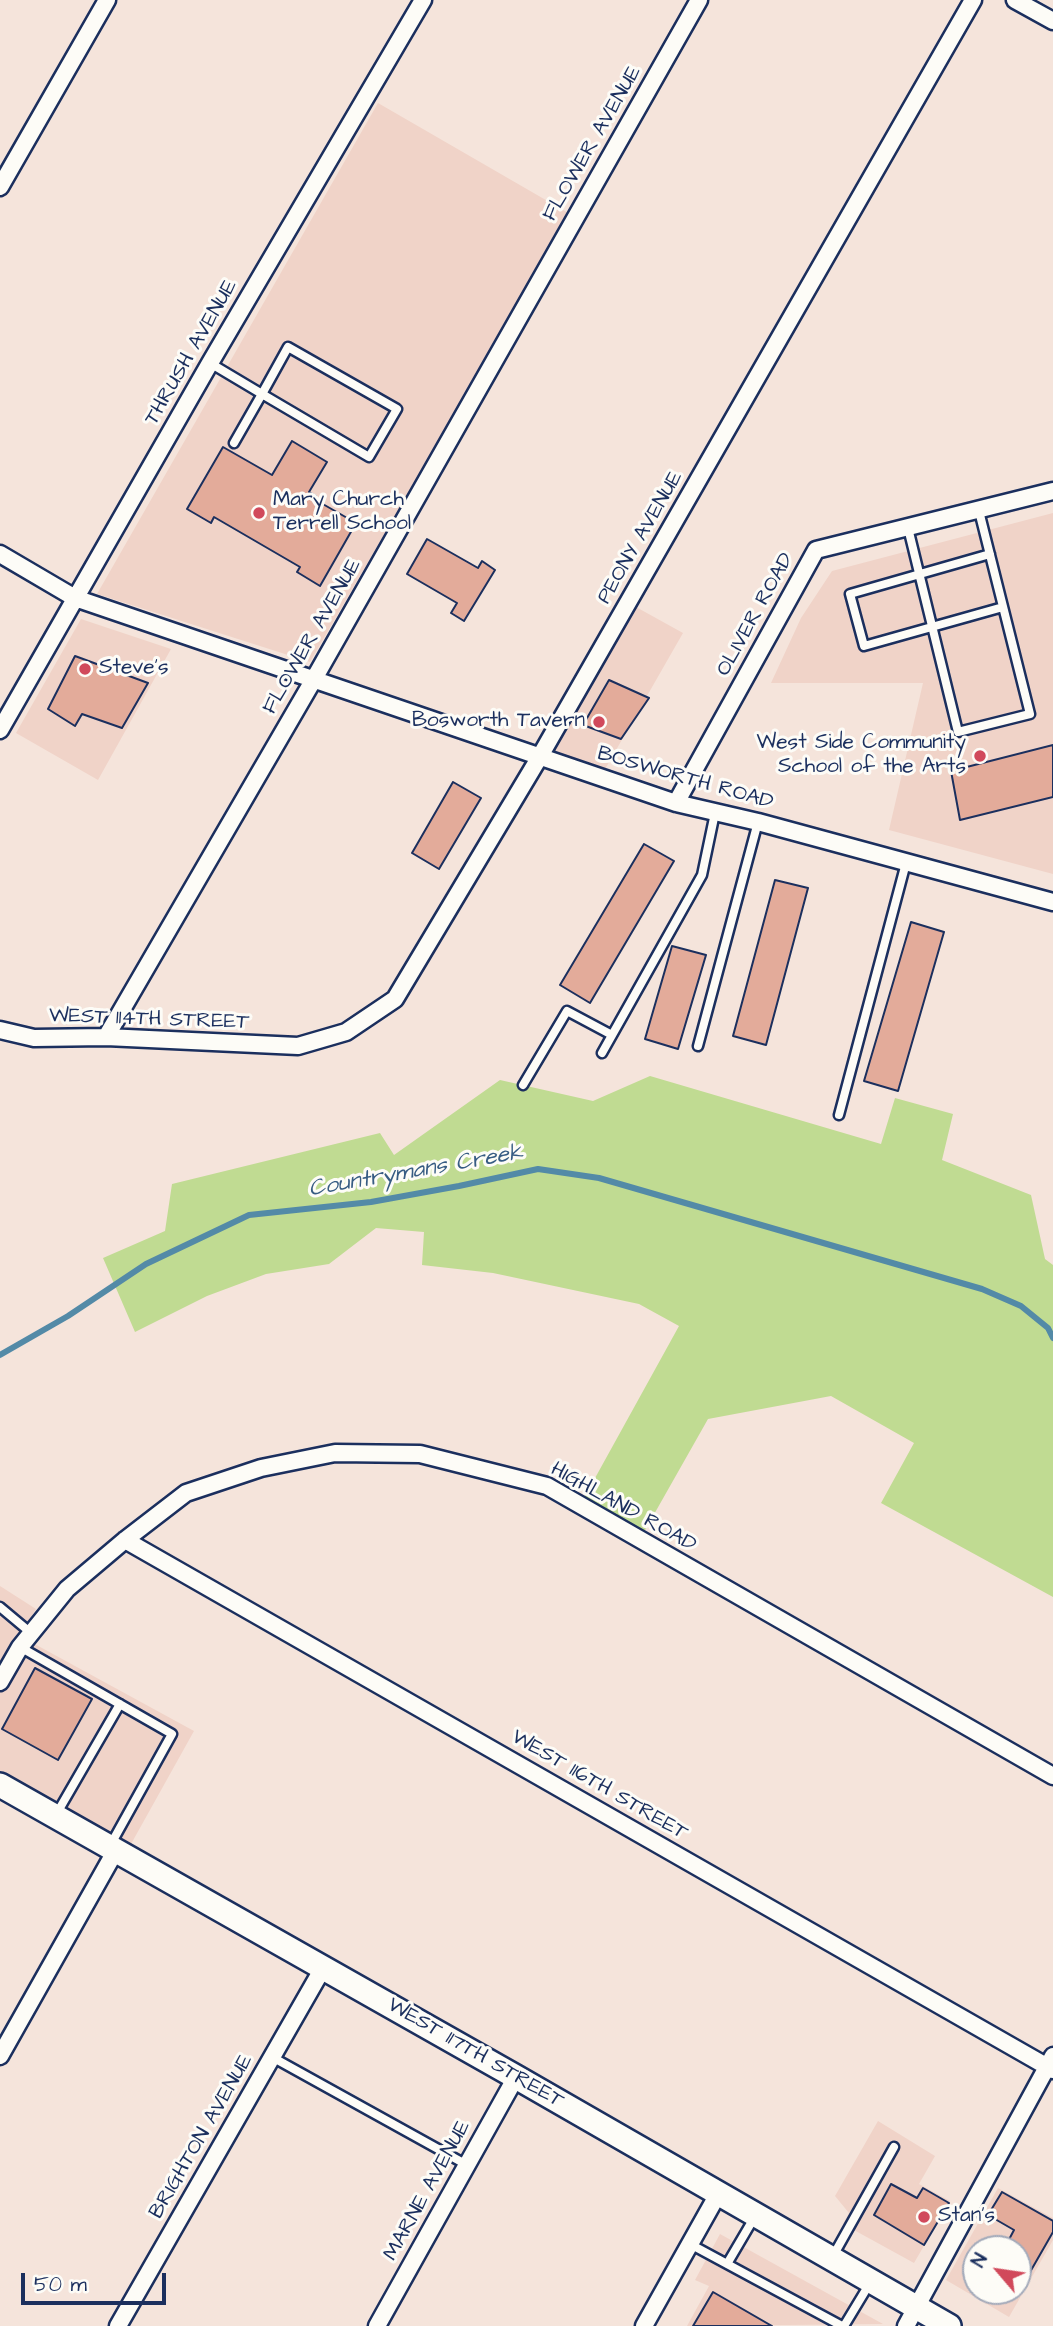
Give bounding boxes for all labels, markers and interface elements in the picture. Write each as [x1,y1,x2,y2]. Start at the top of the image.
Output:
street label: FLOWER AVENUE [538,62,648,226]
street label: THRUSH AVENUE [140,276,244,430]
street label: PEONY AVENUE [593,467,689,609]
place label: Mary Church Terrell School [273,488,411,538]
marker: Mary Church Terrell School [251,505,267,521]
street label: OLIVER ROAD [712,549,800,681]
street label: FLOWER AVENUE [258,555,368,719]
place label: Steve's [99,656,169,682]
marker: Steve's [77,661,93,677]
place label: Bosworth Tavern [412,709,585,735]
marker: Bosworth Tavern [591,714,607,730]
place label: West Side Community School of the Arts [757,731,966,781]
street label: BOSWORTH ROAD [594,742,776,816]
marker: West Side Community School of the Arts [972,748,988,764]
street label: WEST 114TH STREET [48,1004,250,1036]
water label: Countrymans Creek [307,1140,525,1204]
street label: HIGHLAND ROAD [546,1458,700,1558]
street label: WEST 116TH STREET [506,1725,692,1847]
street label: WEST 117TH STREET [382,1993,568,2115]
street label: BRIGHTON AVENUE [145,2050,259,2224]
street label: MARNE AVENUE [379,2117,477,2265]
place label: Stan's [938,2204,995,2230]
marker: Stan's [916,2209,932,2225]
north arrow [962,2235,1032,2305]
text: N [965,2249,995,2272]
scale bar [24,2260,170,2304]
text: 50 m [34,2270,87,2299]

